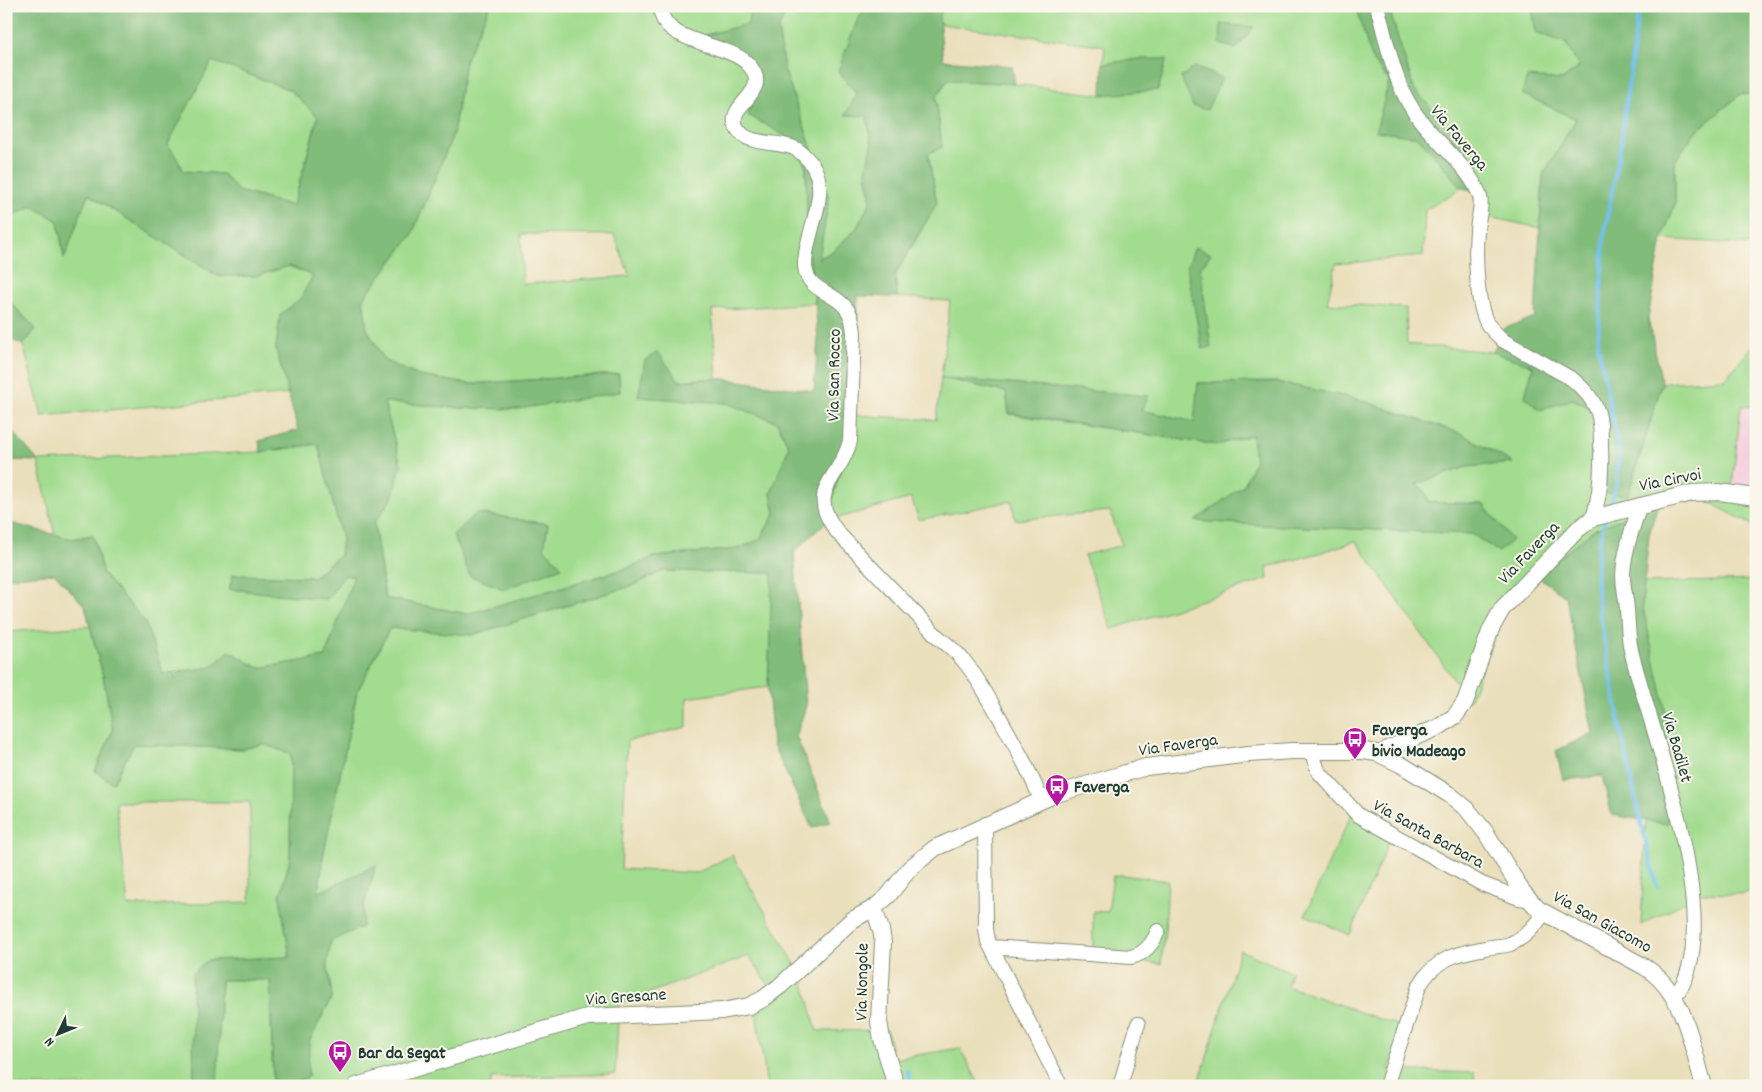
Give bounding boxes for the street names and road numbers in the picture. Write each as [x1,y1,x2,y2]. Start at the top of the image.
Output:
street label: Via Faverga [1423,100,1494,177]
street label: Via San Rocco [822,329,849,422]
street label: Via Cirvoi [1638,463,1703,500]
street label: Via Faverga [1493,516,1567,591]
street label: Via Badilet [1654,710,1698,786]
street label: Via Faverga [1137,728,1220,764]
street label: Via Santa Barbara [1368,794,1488,876]
street label: Via San Giacomo [1548,886,1656,961]
street label: Via Nongole [850,943,877,1021]
street label: Via Gresane [585,983,667,1014]

